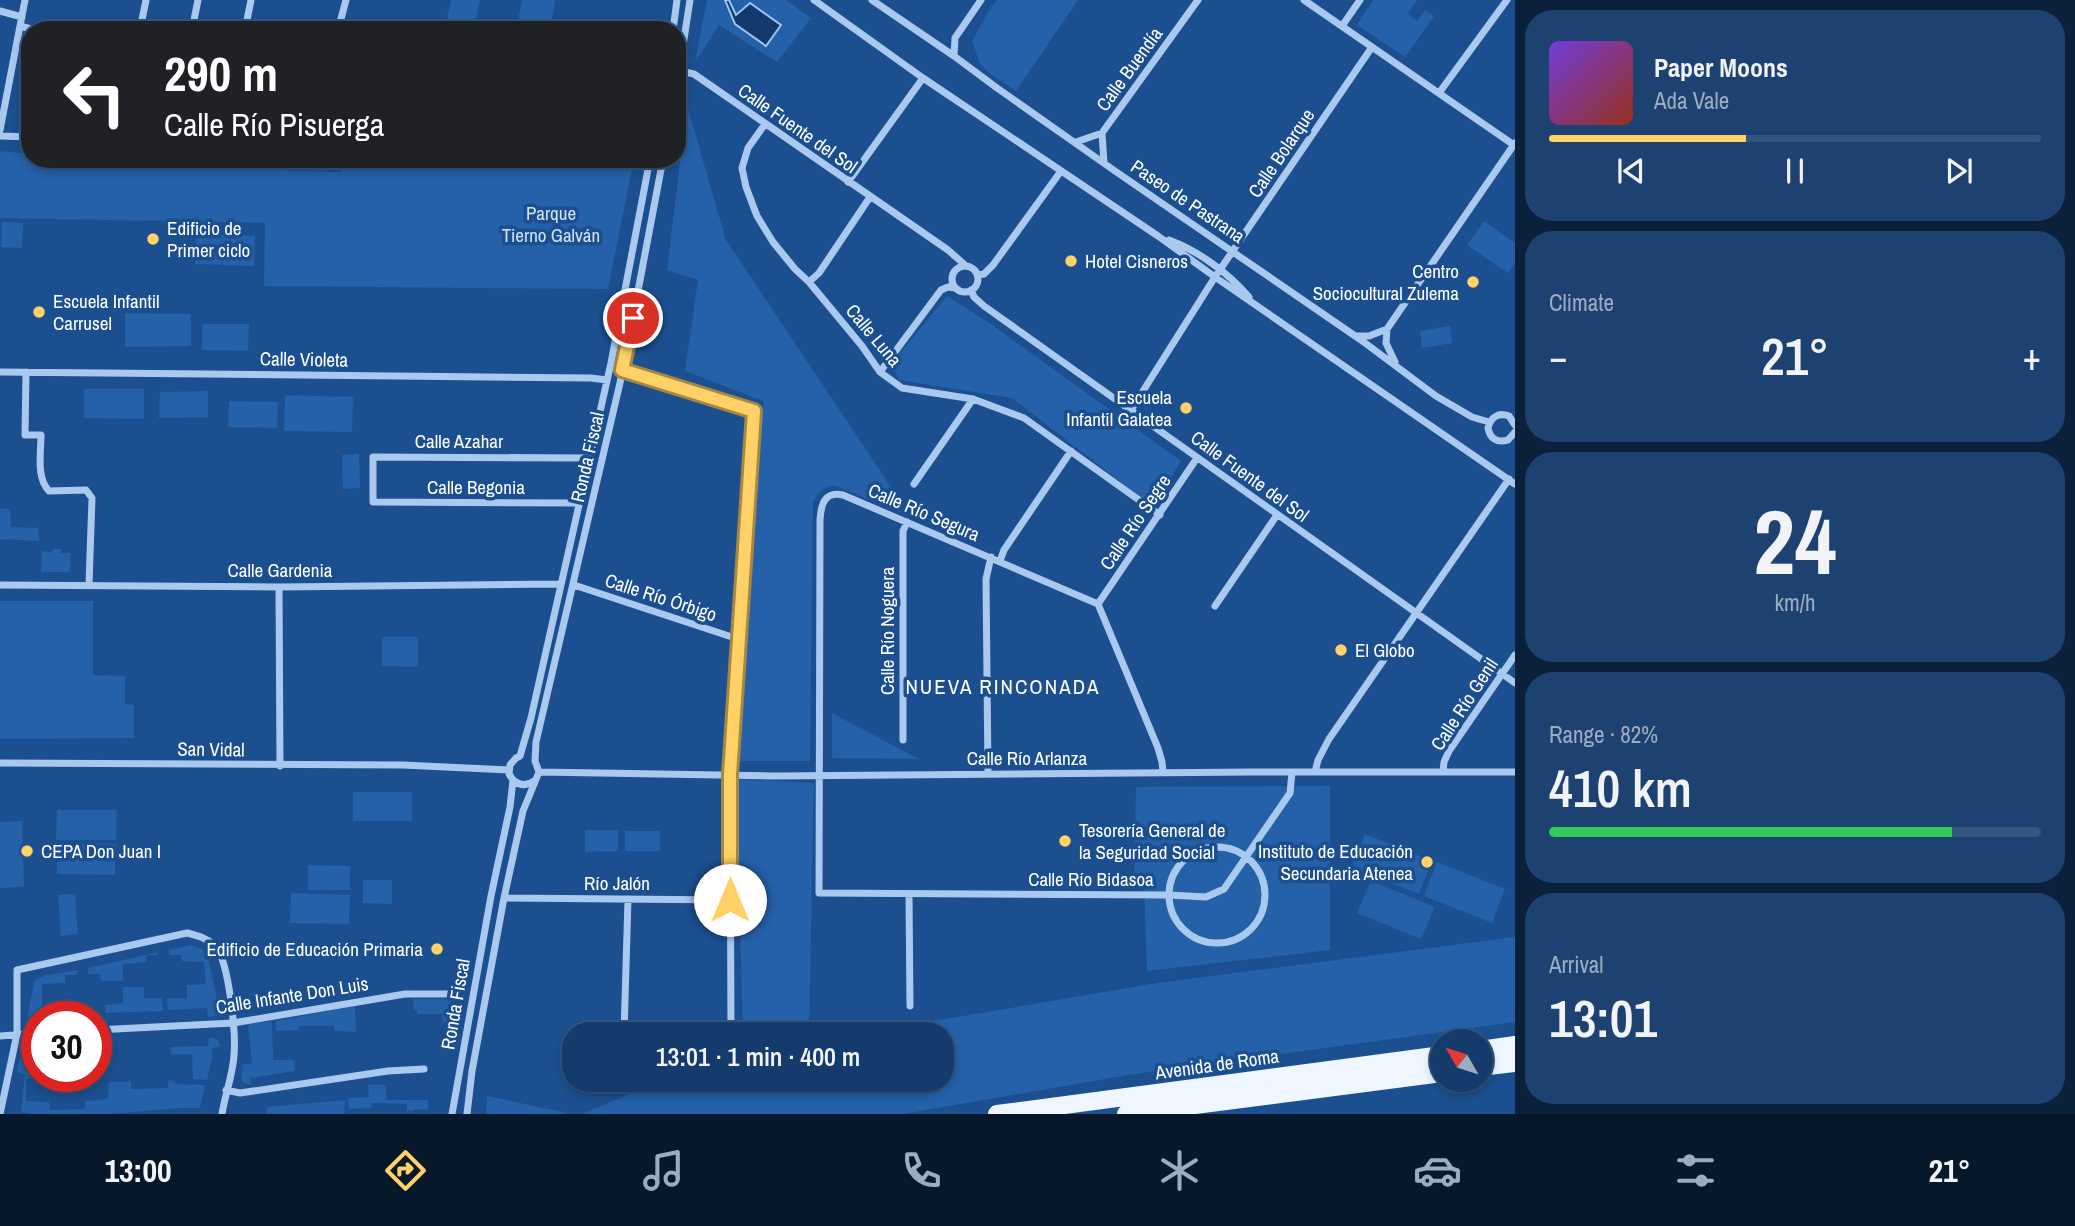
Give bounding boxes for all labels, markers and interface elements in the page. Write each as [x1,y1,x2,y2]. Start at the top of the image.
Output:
street label: Calle Buendía [1090,22,1168,116]
text: 290 m [164,40,278,106]
icon: left [49,49,140,140]
text: Paper Moons [1654,50,1788,85]
street label: Calle Fuente del Sol [733,77,863,179]
text: Ada Vale [1654,85,1729,116]
text: Calle Río Pisuerga [164,103,384,146]
street label: Calle Bolarque [1242,103,1320,203]
icon: previous [1612,152,1650,190]
icon: pause [1776,152,1814,190]
icon: next [1940,152,1978,190]
street label: Paseo de Pastrana [1126,153,1250,249]
park label: Parque Tierno Galván [502,200,600,248]
place label: Edificio de Primer ciclo [167,215,250,263]
marker: Edificio de Primer ciclo [145,231,161,247]
place label: Hotel Cisneros [1085,248,1188,274]
marker: Hotel Cisneros [1063,253,1079,269]
place label: Centro Sociocultural Zulema [1313,258,1459,306]
marker: Centro Sociocultural Zulema [1465,274,1481,290]
text: Climate [1549,287,1614,318]
place label: Escuela Infantil Carrusel [53,288,160,336]
pin [603,288,663,348]
street label: Calle Luna [840,298,908,372]
icon: arrive [614,299,652,337]
marker: Escuela Infantil Carrusel [31,304,47,320]
text: 21° [1761,321,1829,391]
text: − [1549,331,1567,382]
text: + [2023,331,2041,382]
street label: Calle Violeta [260,345,349,373]
place label: Escuela Infantil Galatea [1066,384,1172,432]
marker: Escuela Infantil Galatea [1178,400,1194,416]
street label: Ronda Fiscal [564,409,610,505]
street label: Calle Fuente del Sol [1186,424,1314,528]
street label: Calle Azahar [415,428,504,454]
street label: Calle Río Segre [1093,469,1177,575]
street label: Calle Begonia [427,474,525,500]
street label: Calle Río Segura [864,477,984,547]
text: 24 [1754,480,1837,602]
street label: Calle Gardenia [228,557,333,583]
street label: Calle Río Órbigo [602,567,720,627]
street label: Calle Río Noguera [874,567,900,695]
text: km/h [1775,587,1815,618]
place label: El Globo [1355,637,1415,663]
marker: El Globo [1333,642,1349,658]
street label: Calle Río Genil [1424,653,1504,755]
district label: NUEVA RINCONADA [905,672,1101,701]
text: Range · 82% [1549,719,1658,750]
street label: San Vidal [177,735,245,763]
street label: Calle Río Arlanza [967,745,1088,771]
text: 410 km [1549,753,1692,823]
place label: Tesorería General de la Seguridad Social [1079,817,1225,865]
marker: Tesorería General de la Seguridad Social [1057,833,1073,849]
place label: CEPA Don Juan I [41,838,161,864]
place label: Instituto de Educación Secundaria Atenea [1258,838,1413,886]
marker: CEPA Don Juan I [19,843,35,859]
marker: Instituto de Educación Secundaria Atenea [1419,854,1435,870]
position arrow [693,863,767,937]
street label: Calle Río Bidasoa [1028,866,1154,892]
street label: Río Jalón [584,870,650,896]
place label: Edificio de Educación Primaria [206,936,423,962]
marker: Edificio de Educación Primaria [429,941,445,957]
text: Arrival [1549,949,1604,980]
street label: Ronda Fiscal [434,957,476,1051]
street label: Calle Infante Don Luis [214,970,370,1020]
text: 13:01 [1549,983,1657,1053]
speed limit sign: 30 [21,1001,112,1092]
north arrow [1430,1029,1493,1092]
map controls [1430,1029,1493,1092]
text: 13:01 · 1 min · 400 m [656,1039,860,1074]
street label: Avenida de Roma [1153,1042,1281,1086]
icon: directions [381,1146,430,1195]
icon: music [639,1146,688,1195]
icon: phone [897,1146,946,1195]
icon: climate [1155,1146,1204,1195]
icon: car [1413,1146,1462,1195]
icon: filters [1671,1146,1720,1195]
text: 13:00 [104,1149,172,1192]
text: 21° [1928,1149,1970,1192]

